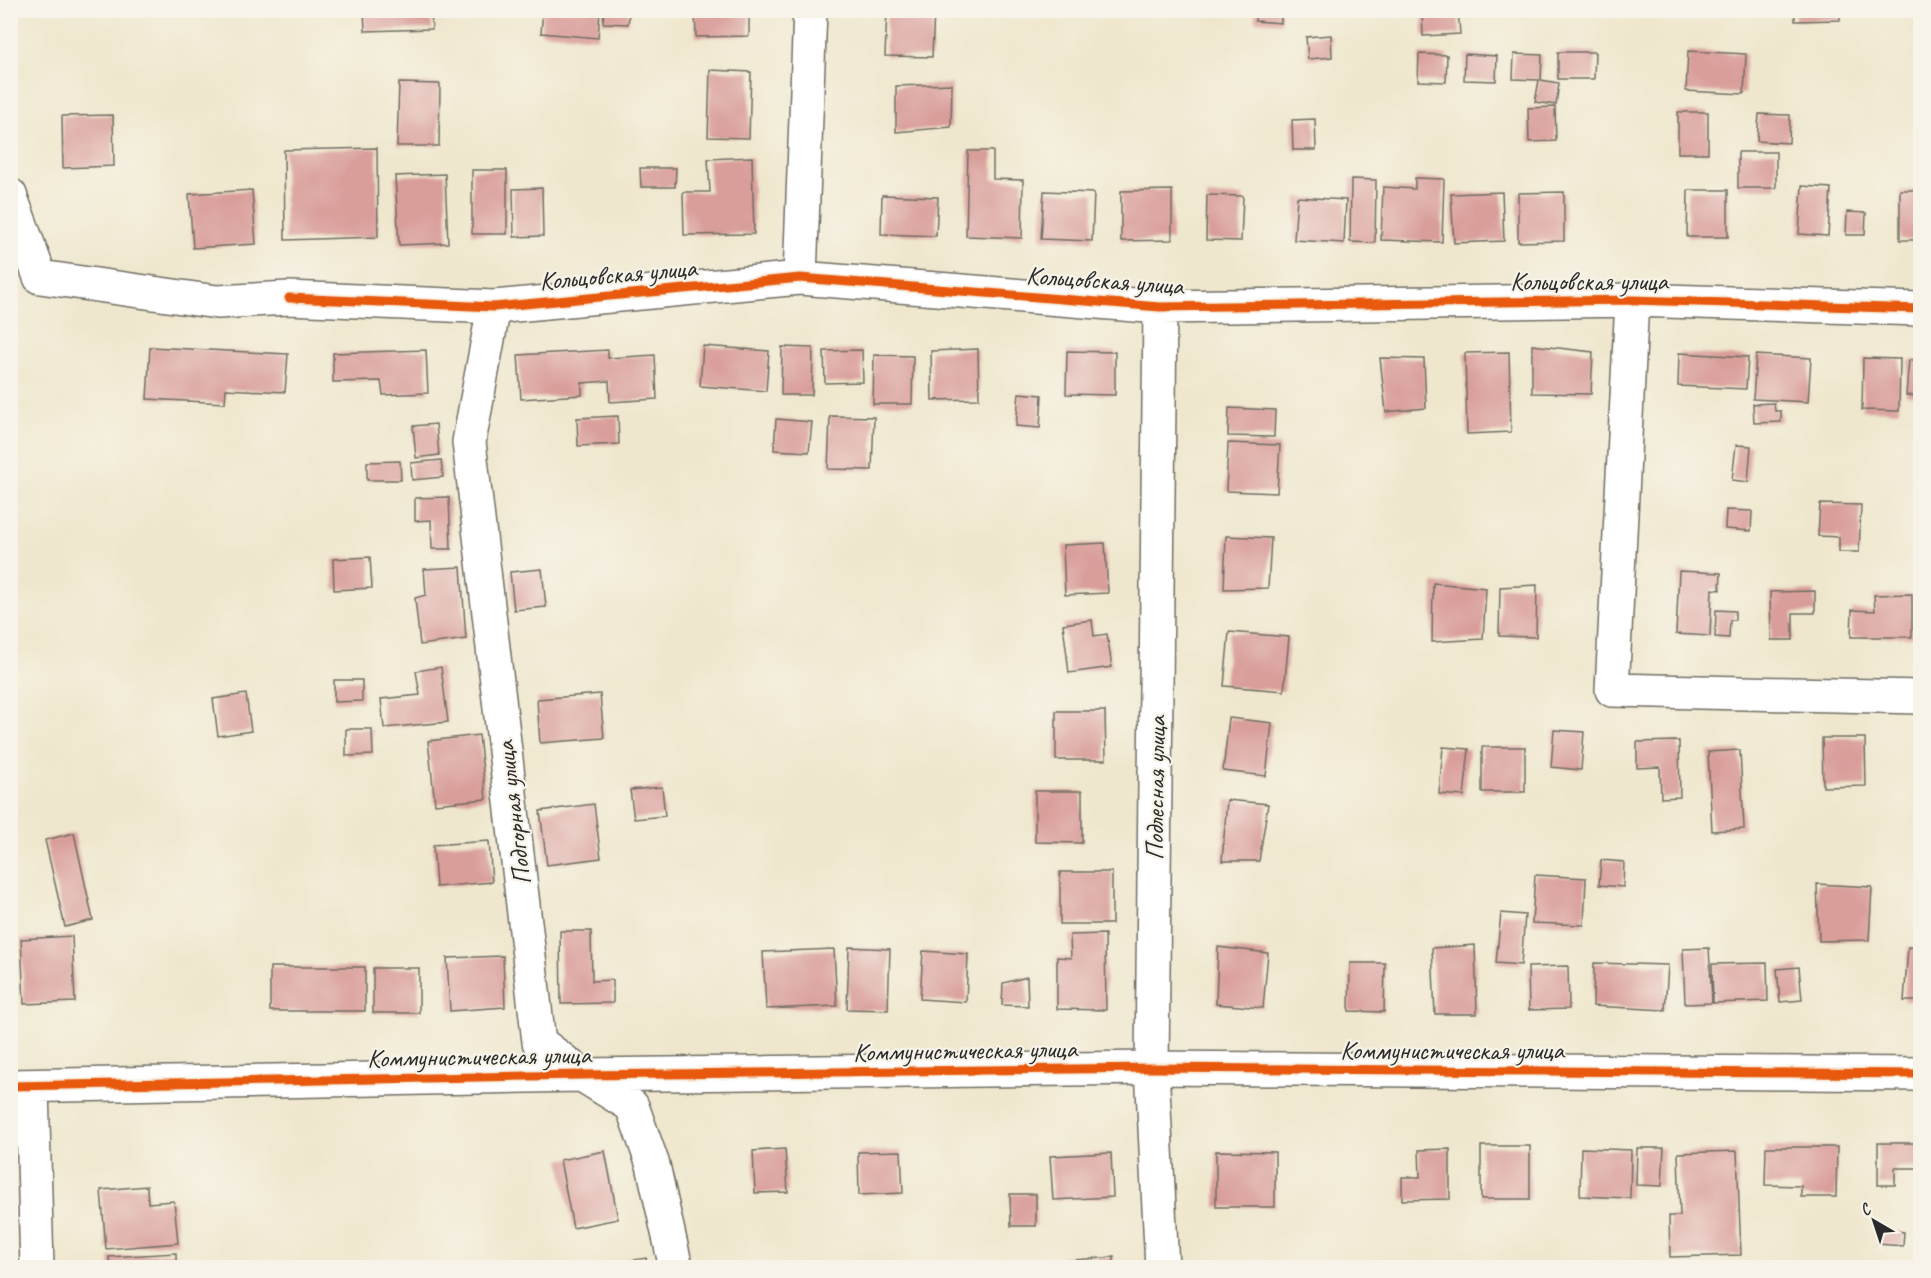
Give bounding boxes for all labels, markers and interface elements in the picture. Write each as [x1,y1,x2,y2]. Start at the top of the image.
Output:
street label: Кольцовская улица [538,251,700,298]
street label: Кольцовская улица [1025,259,1186,303]
street label: Кольцовская улица [1510,265,1669,298]
street label: Подлесная улица [1138,714,1173,860]
street label: Подгорная улица [488,738,539,887]
street label: Коммунистическая улица [853,1032,1079,1069]
street label: Коммунистическая улица [1340,1034,1566,1067]
street label: Коммунистическая улица [367,1038,593,1075]
north arrow [1844,1191,1904,1251]
text: С [1856,1199,1876,1220]

